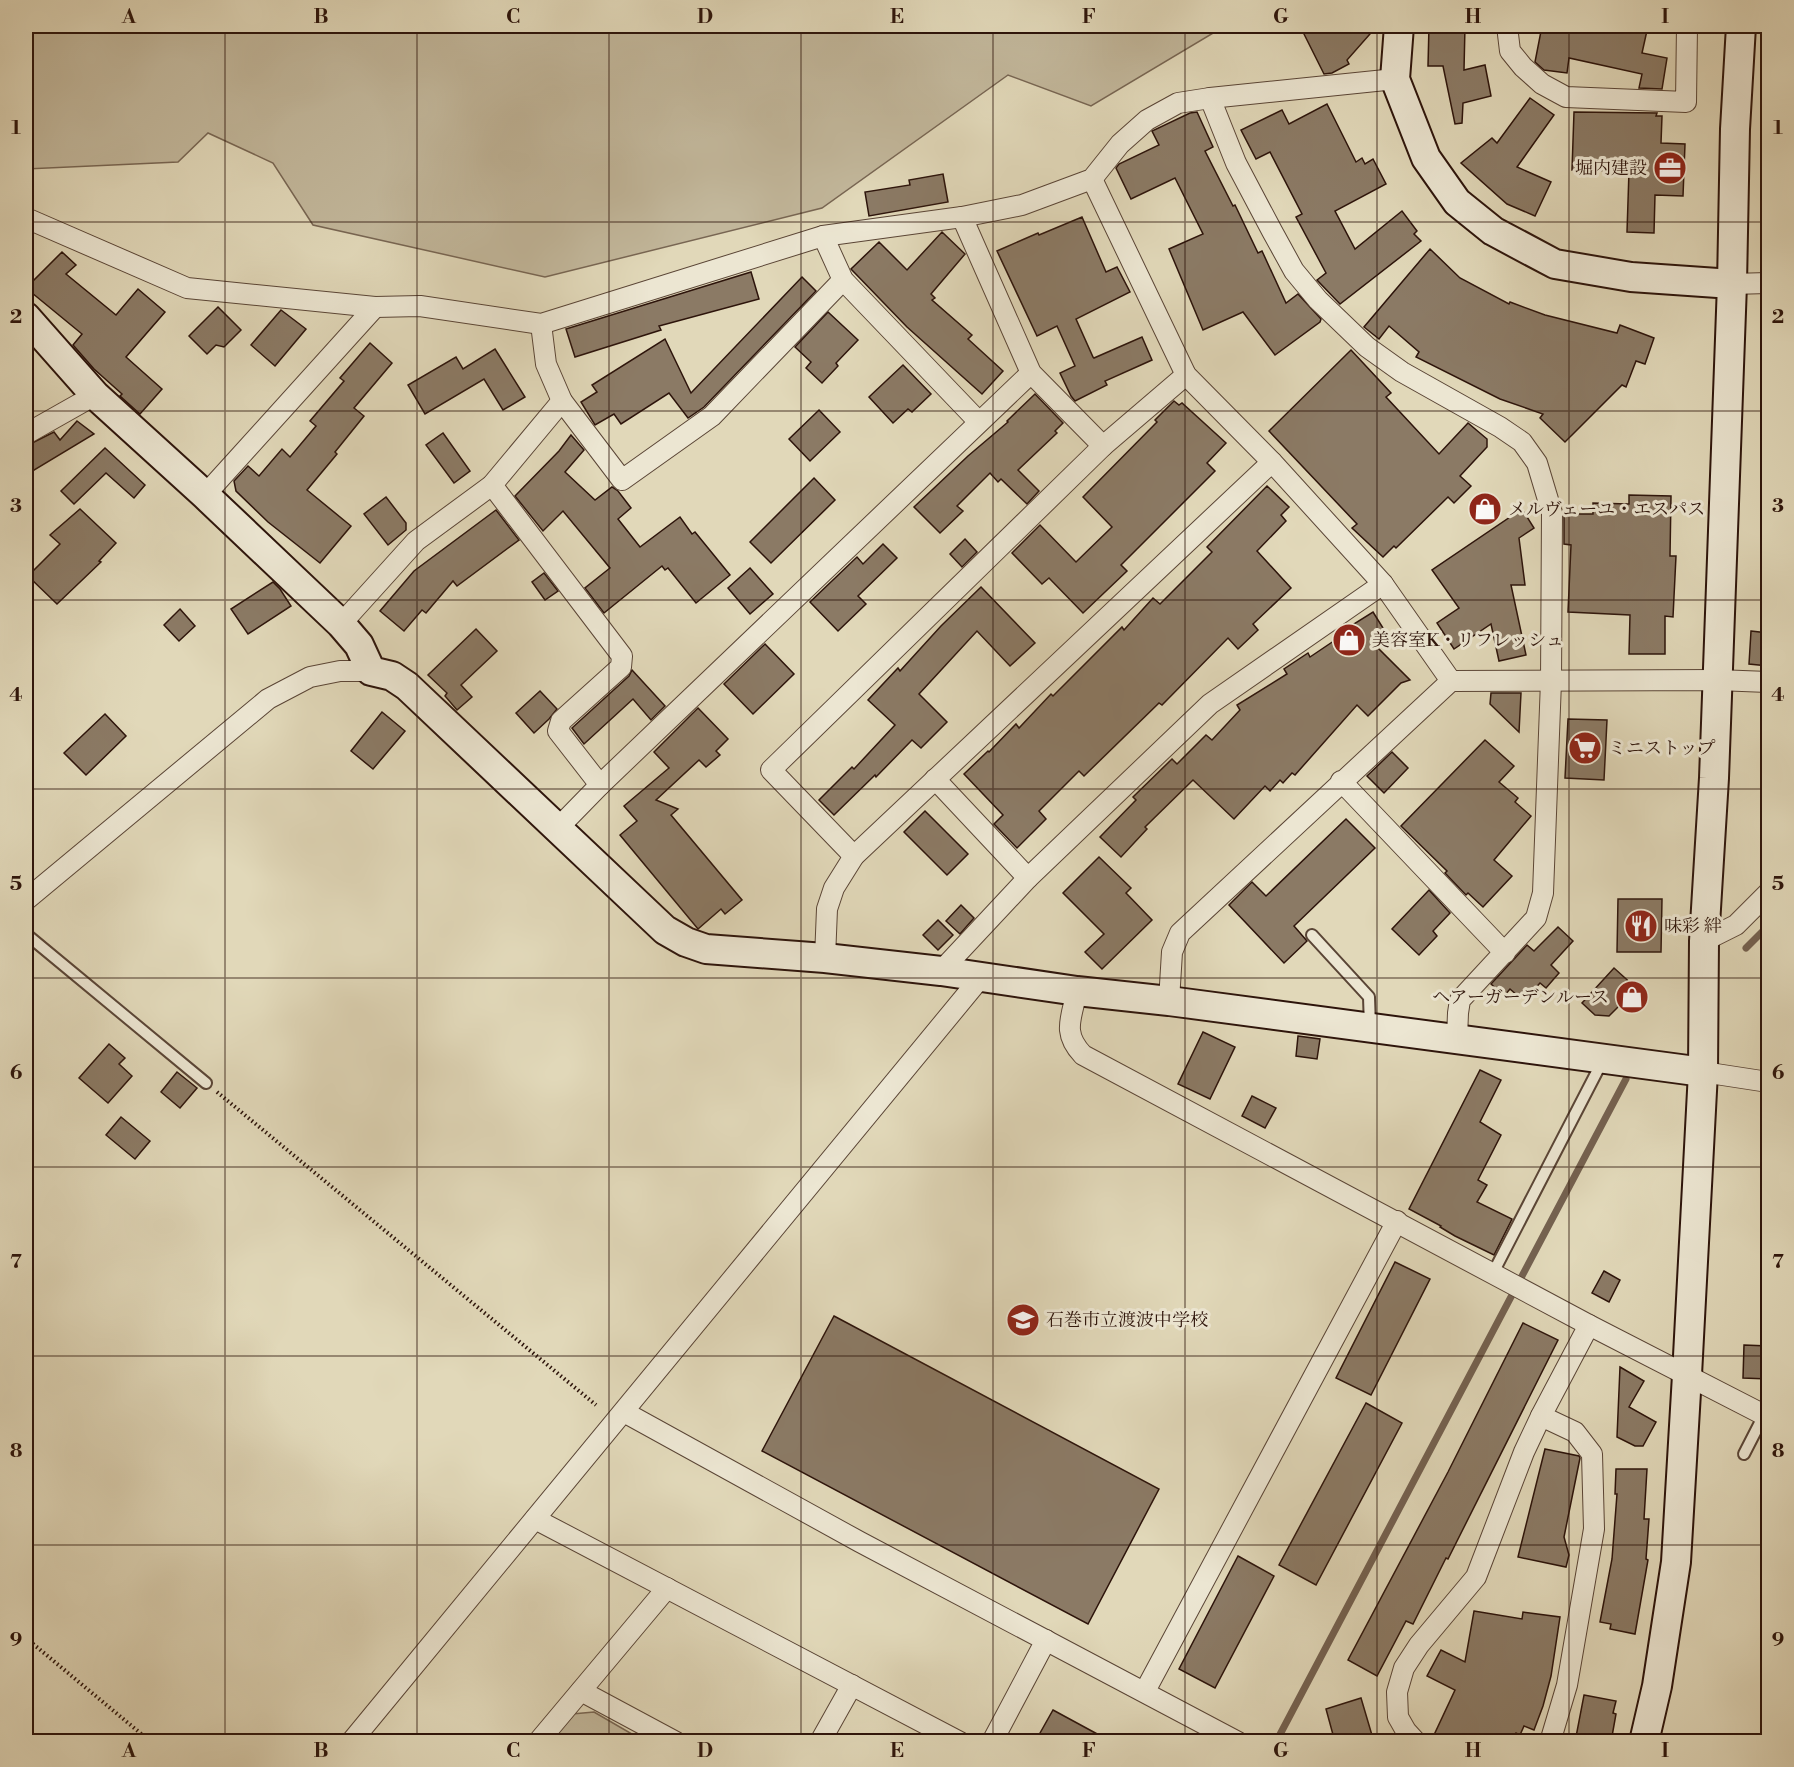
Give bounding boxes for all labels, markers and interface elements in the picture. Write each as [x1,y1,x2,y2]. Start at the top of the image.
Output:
text: A [121,5,137,30]
text: B [313,5,329,30]
text: C [506,5,520,30]
text: D [697,5,713,30]
text: E [890,5,904,30]
text: F [1082,5,1096,30]
text: G [1273,5,1289,30]
text: H [1465,5,1482,30]
text: I [1661,5,1669,30]
text: 1 [11,116,21,141]
text: 1 [1773,116,1783,141]
office icon: 堀内建設 [1652,150,1688,186]
place label: 堀内建設 [1575,157,1647,180]
text: 2 [10,305,22,330]
text: 2 [1772,305,1784,330]
shop icon: メルヴェーユ・エスパス [1467,491,1503,527]
text: 3 [10,494,22,519]
text: 3 [1772,494,1784,519]
place label: メルヴェーユ・エスパス [1508,498,1705,521]
shop icon: 美容室K・リフレッシュ [1331,622,1367,658]
place label: 美容室K・リフレッシュ [1372,629,1564,652]
text: 4 [9,683,23,708]
text: 4 [1771,683,1785,708]
supermarket icon: ミニストップ [1567,730,1603,766]
place label: ミニストップ [1608,737,1715,760]
text: 5 [10,872,22,897]
text: 5 [1772,872,1784,897]
restaurant icon: 味彩 絆 [1623,908,1659,944]
place label: 味彩 絆 [1664,915,1722,938]
shop icon: ヘアーガーデンルース [1614,979,1650,1015]
place label: ヘアーガーデンルース [1432,986,1609,1009]
text: 6 [10,1061,23,1086]
text: 6 [1772,1061,1785,1086]
text: 7 [10,1250,22,1275]
text: 7 [1772,1250,1784,1275]
school or university icon: 石巻市立渡波中学校 [1005,1302,1041,1338]
place label: 石巻市立渡波中学校 [1046,1309,1208,1332]
text: 8 [10,1439,23,1464]
text: 8 [1772,1439,1785,1464]
text: 9 [10,1628,22,1653]
text: 9 [1772,1628,1784,1653]
text: A [121,1739,137,1764]
text: B [313,1739,329,1764]
text: C [506,1739,520,1764]
text: D [697,1739,713,1764]
text: E [890,1739,904,1764]
text: F [1082,1739,1096,1764]
text: G [1273,1739,1289,1764]
text: H [1465,1739,1482,1764]
text: I [1661,1739,1669,1764]

